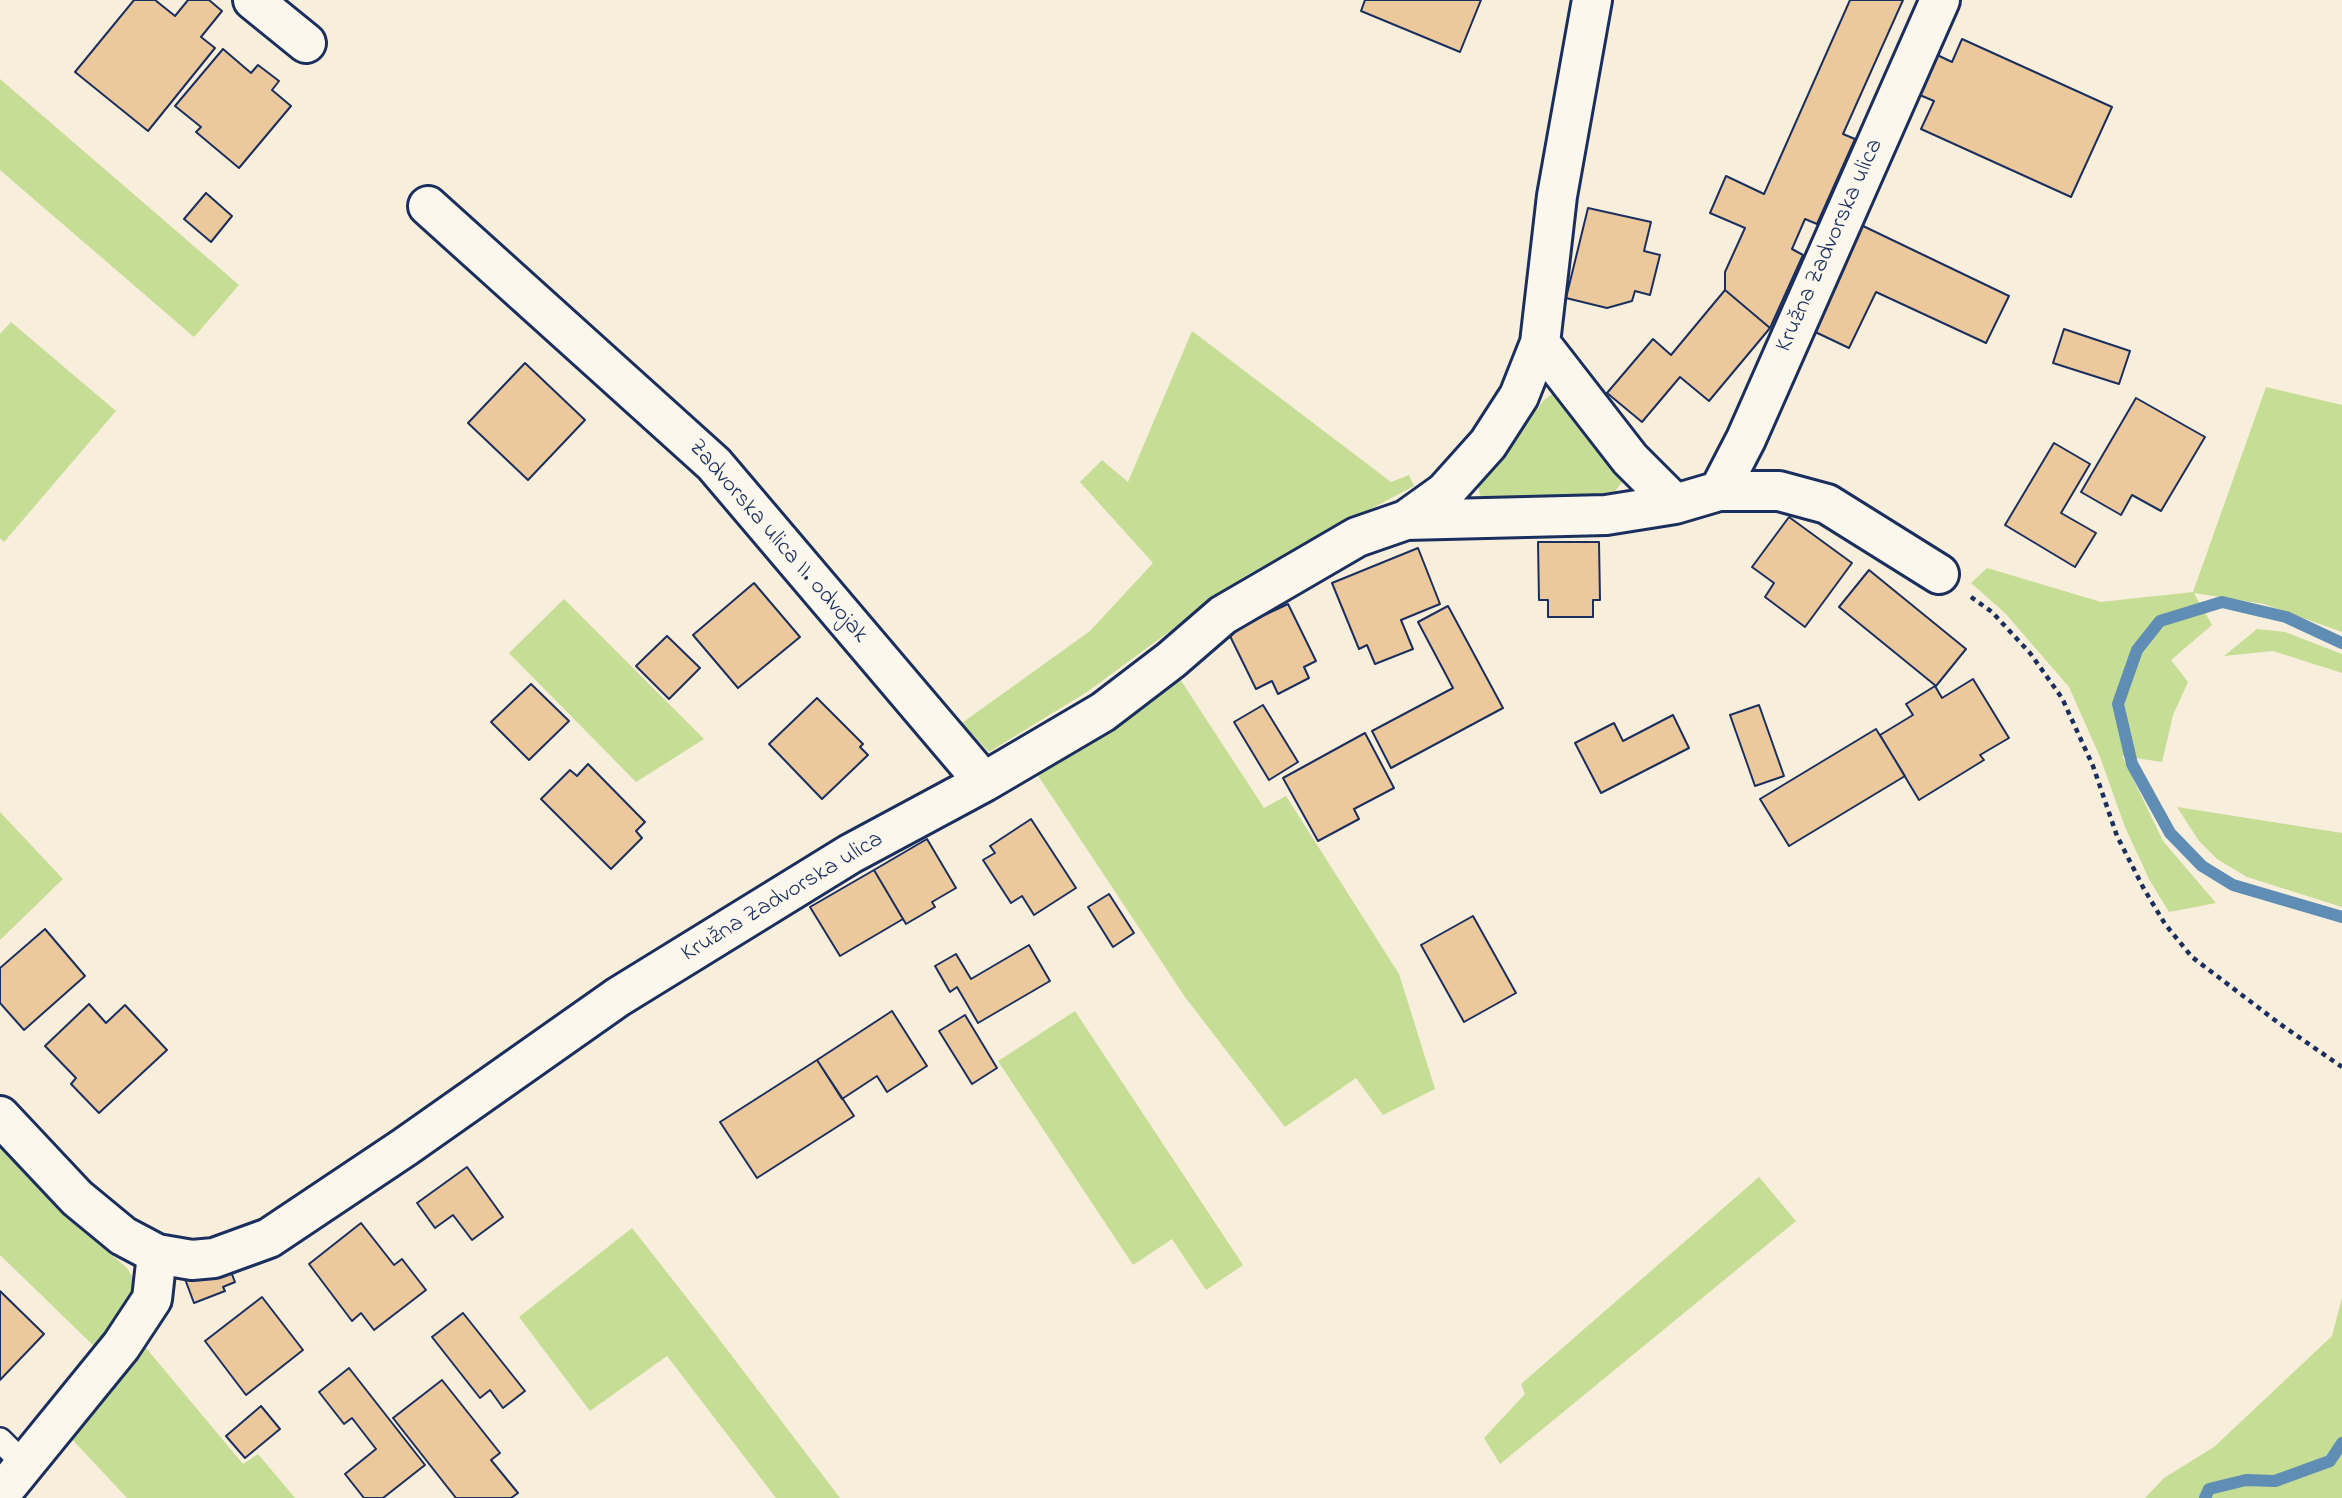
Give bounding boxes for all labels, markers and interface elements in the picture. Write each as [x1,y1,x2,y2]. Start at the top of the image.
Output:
street label: Kružna Zadvorska ulica [1771,135,1891,357]
street label: Zadvorska ulica II. odvojak [681,434,873,650]
street label: Kružna Zadvorska ulica [677,826,889,970]

